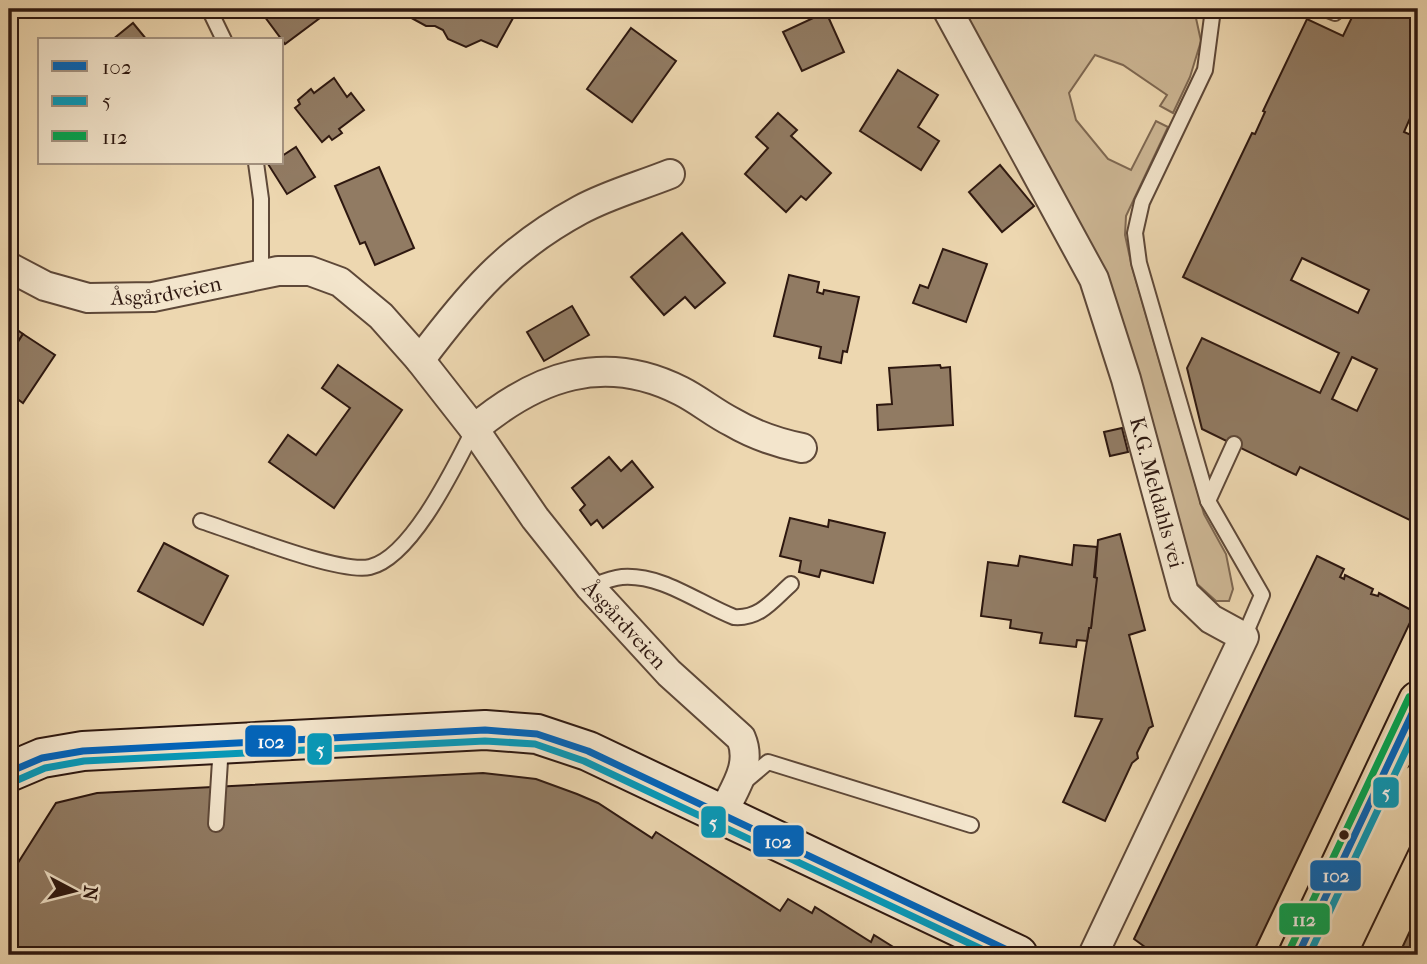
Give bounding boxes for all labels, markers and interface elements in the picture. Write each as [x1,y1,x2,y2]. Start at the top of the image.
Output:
legend [38,38,284,164]
text: 102 [102,55,132,79]
text: 5 [102,89,111,113]
text: 112 [102,125,128,149]
street label: Åsgårdveien [110,271,223,310]
street label: K.G. Meldahls vei [1125,414,1189,571]
street label: Åsgårdveien [577,575,671,674]
line badge: 102 [244,724,297,758]
text: 102 [258,731,285,753]
line badge: 5 [306,732,333,766]
text: 5 [316,739,324,761]
line badge: 5 [1372,776,1400,809]
text: 5 [1382,782,1390,804]
line badge: 5 [700,805,727,839]
text: 5 [709,812,717,834]
line badge: 102 [752,824,805,858]
unlabelled marker [1337,828,1351,842]
text: 102 [765,831,792,853]
north arrow [38,856,108,926]
line badge: 102 [1309,859,1362,892]
text: 102 [1323,865,1350,887]
text: N [78,884,102,902]
line badge: 112 [1278,902,1331,936]
text: 112 [1292,909,1316,931]

